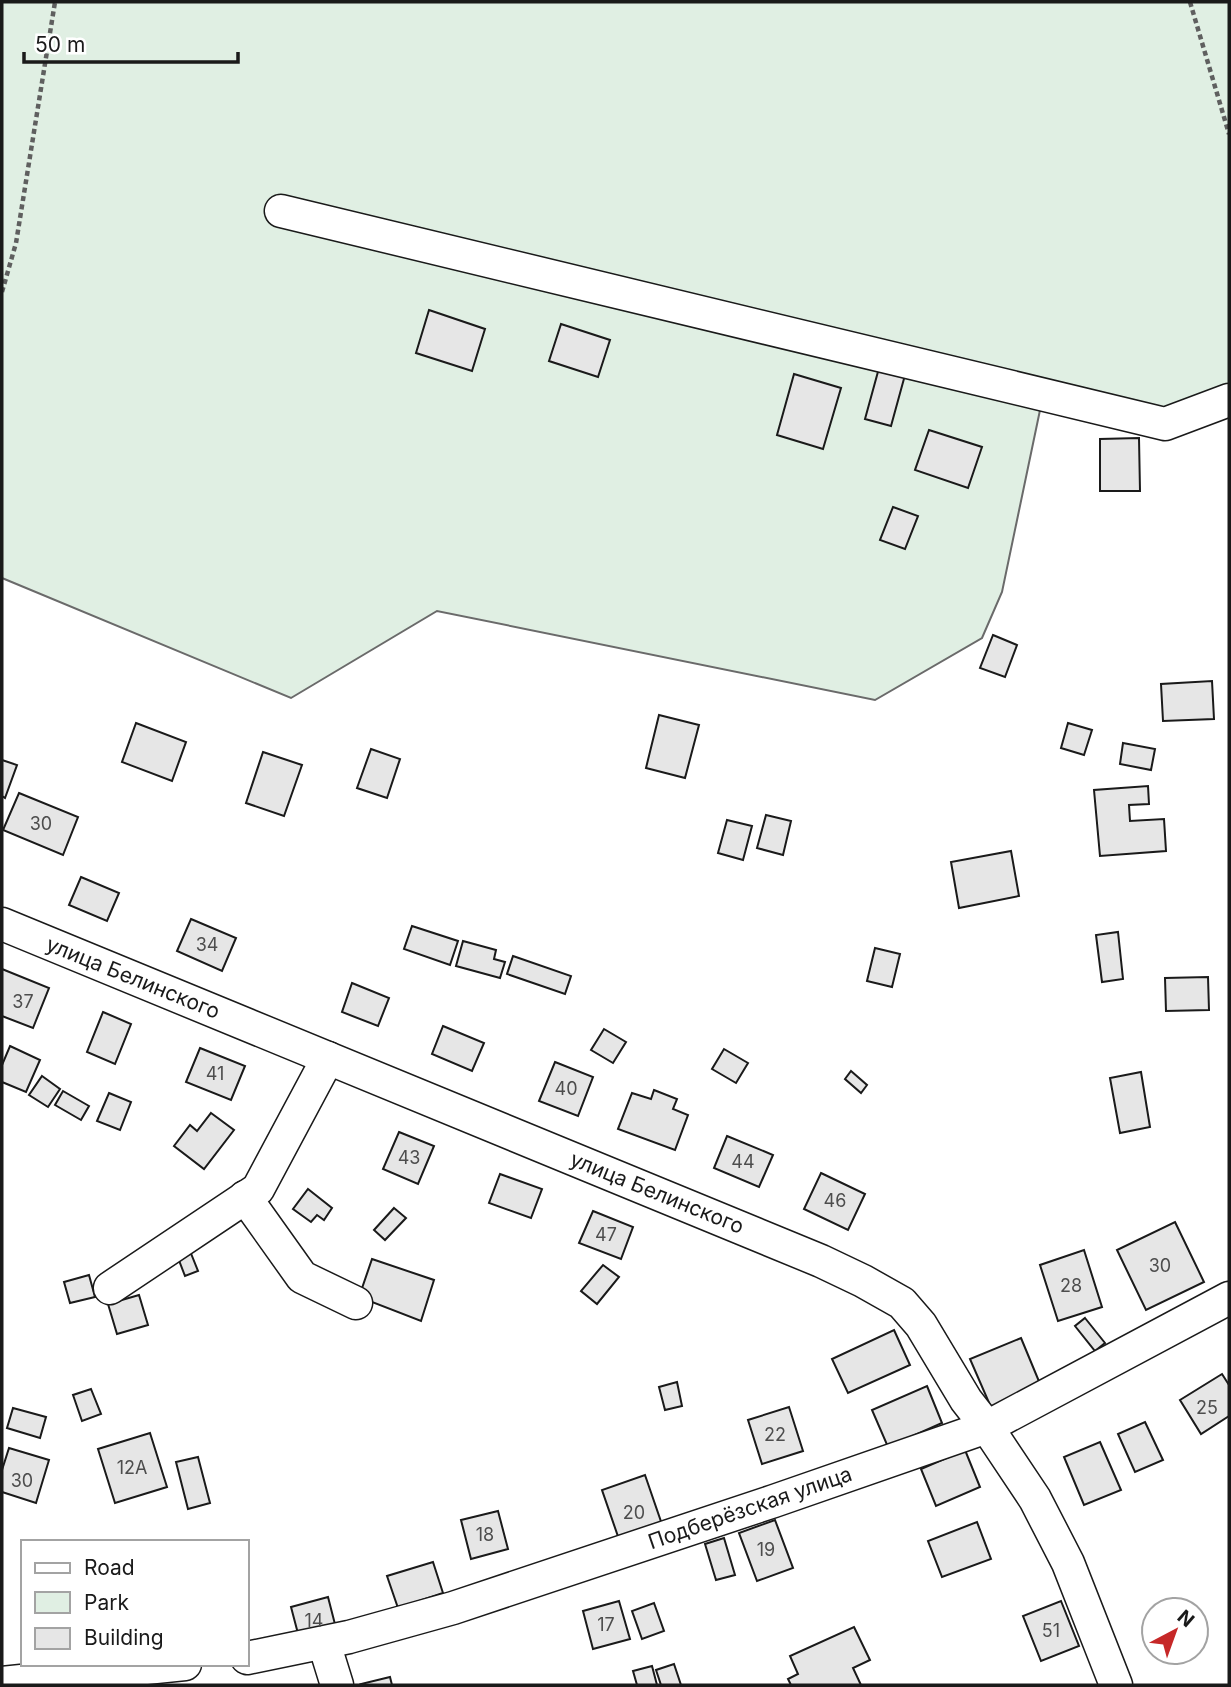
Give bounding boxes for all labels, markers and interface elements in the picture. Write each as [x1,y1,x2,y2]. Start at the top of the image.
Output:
scale bar [24,21,238,65]
text: 50 m [35,32,85,57]
house number: 30 [30,813,52,834]
street label: улица Белинского [43,931,224,1024]
house number: 34 [196,934,218,955]
house number: 37 [12,991,34,1012]
house number: 41 [206,1063,224,1084]
house number: 40 [555,1078,577,1099]
street label: улица Белинского [567,1146,748,1239]
house number: 43 [398,1147,420,1168]
house number: 44 [731,1151,755,1172]
house number: 46 [824,1190,846,1211]
house number: 47 [595,1224,617,1245]
house number: 30 [1149,1255,1171,1276]
house number: 28 [1060,1275,1082,1296]
house number: 25 [1196,1397,1218,1418]
house number: 22 [764,1424,786,1445]
house number: 12А [117,1457,147,1478]
street label: Подберёзская улица [645,1461,855,1554]
house number: 30 [11,1470,33,1491]
house number: 20 [623,1502,645,1523]
house number: 18 [476,1524,494,1545]
house number: 19 [757,1539,775,1560]
legend [21,1540,248,1666]
text: Road [84,1555,135,1580]
text: Park [84,1590,129,1615]
north arrow [1140,1596,1210,1666]
text: N [1173,1605,1199,1632]
house number: 14 [305,1610,323,1631]
house number: 17 [597,1614,615,1635]
house number: 51 [1042,1620,1060,1641]
text: Building [84,1625,164,1650]

